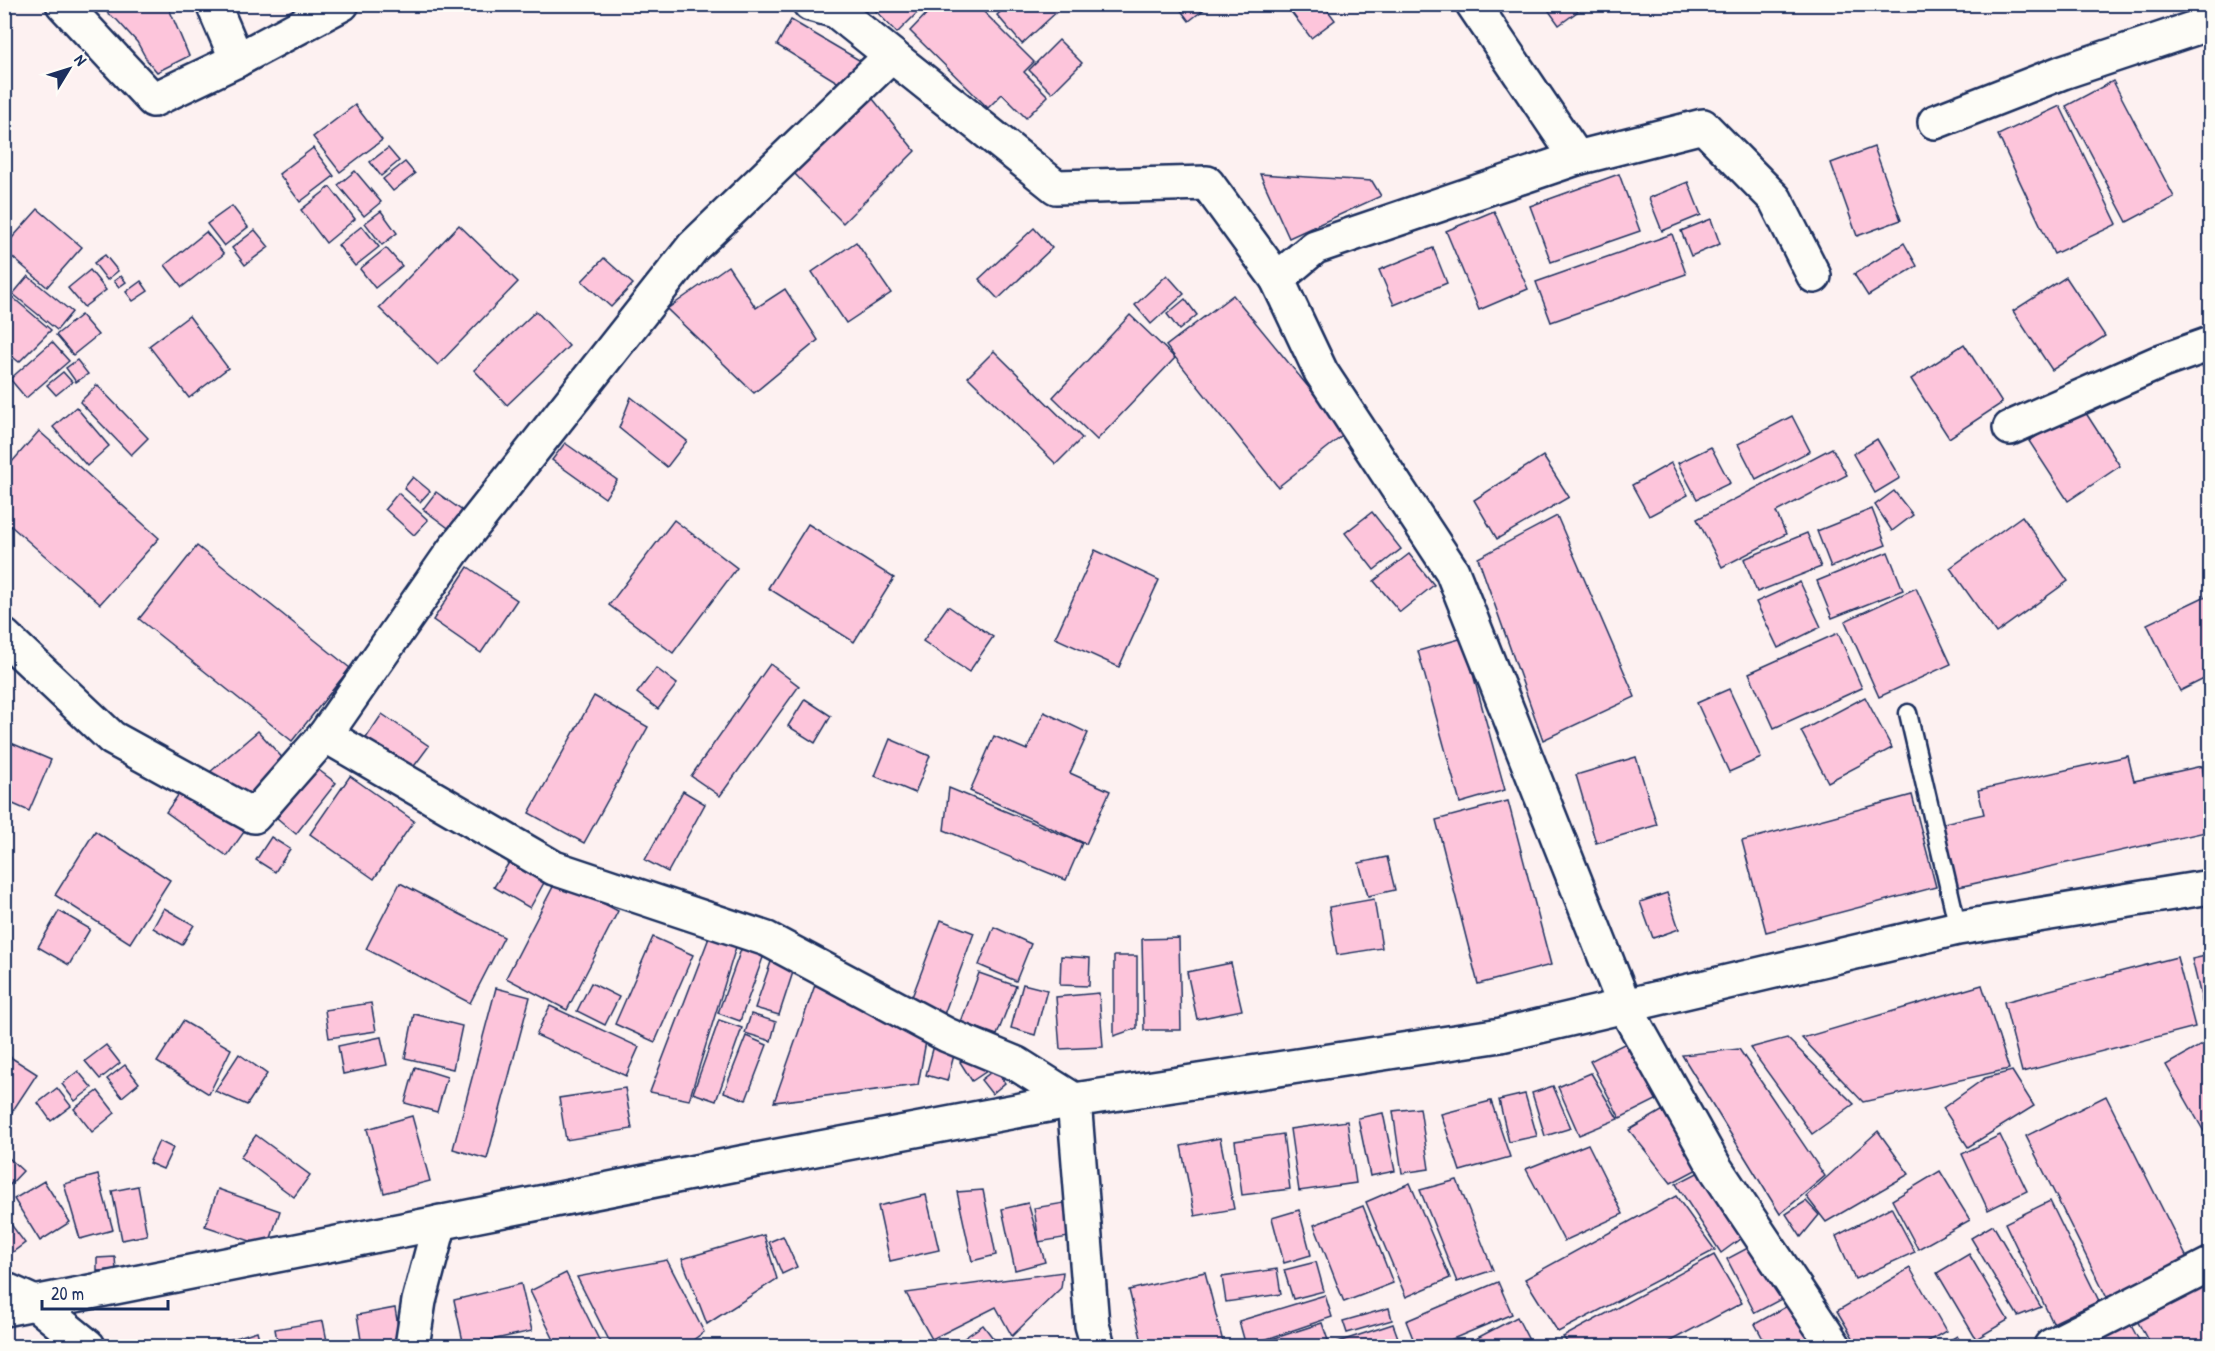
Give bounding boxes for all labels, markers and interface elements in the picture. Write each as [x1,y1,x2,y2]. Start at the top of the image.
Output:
north arrow [39,39,99,99]
text: N [70,50,92,70]
scale bar [42,1273,168,1311]
text: 20 m [51,1281,84,1306]

